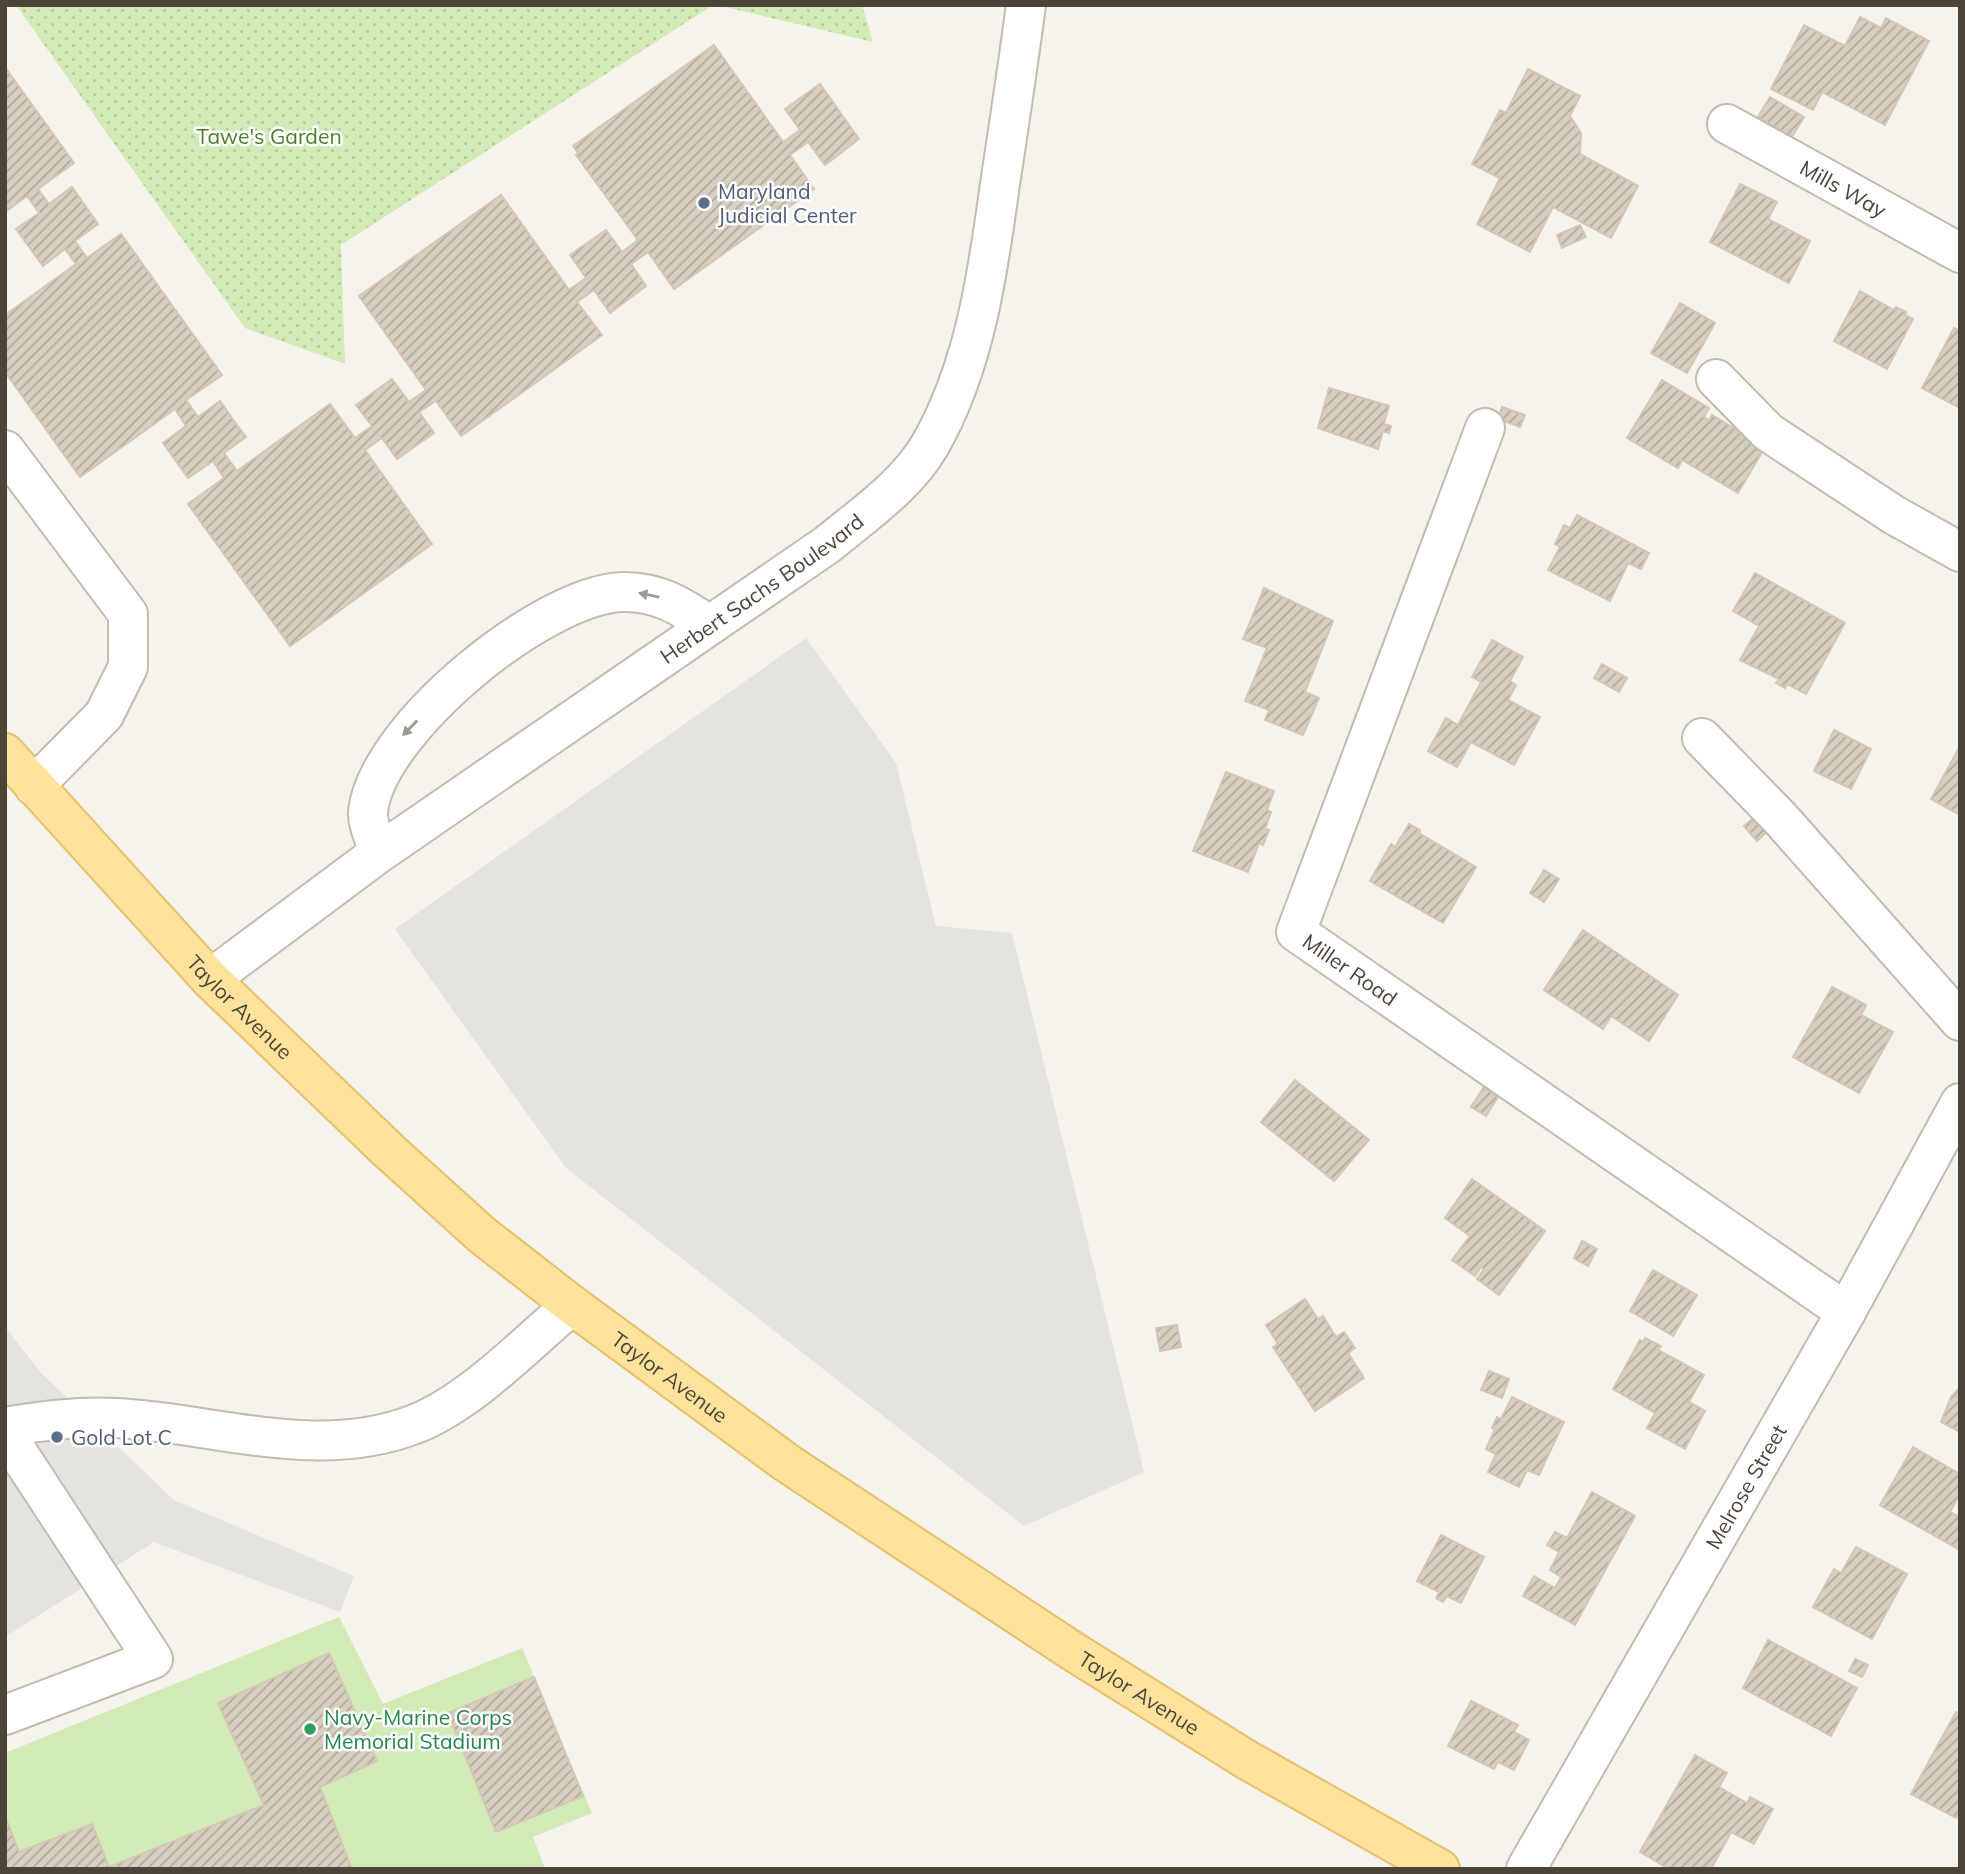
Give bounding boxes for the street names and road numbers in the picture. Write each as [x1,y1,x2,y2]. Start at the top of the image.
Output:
street label: Mills Way [1796,154,1891,223]
street label: Herbert Sachs Boulevard [655,508,869,669]
street label: Miller Road [1298,928,1402,1011]
street label: Taylor Avenue [181,949,298,1065]
street label: Taylor Avenue [606,1325,733,1428]
street label: Melrose Street [1700,1420,1792,1554]
street label: Taylor Avenue [1074,1645,1205,1740]

